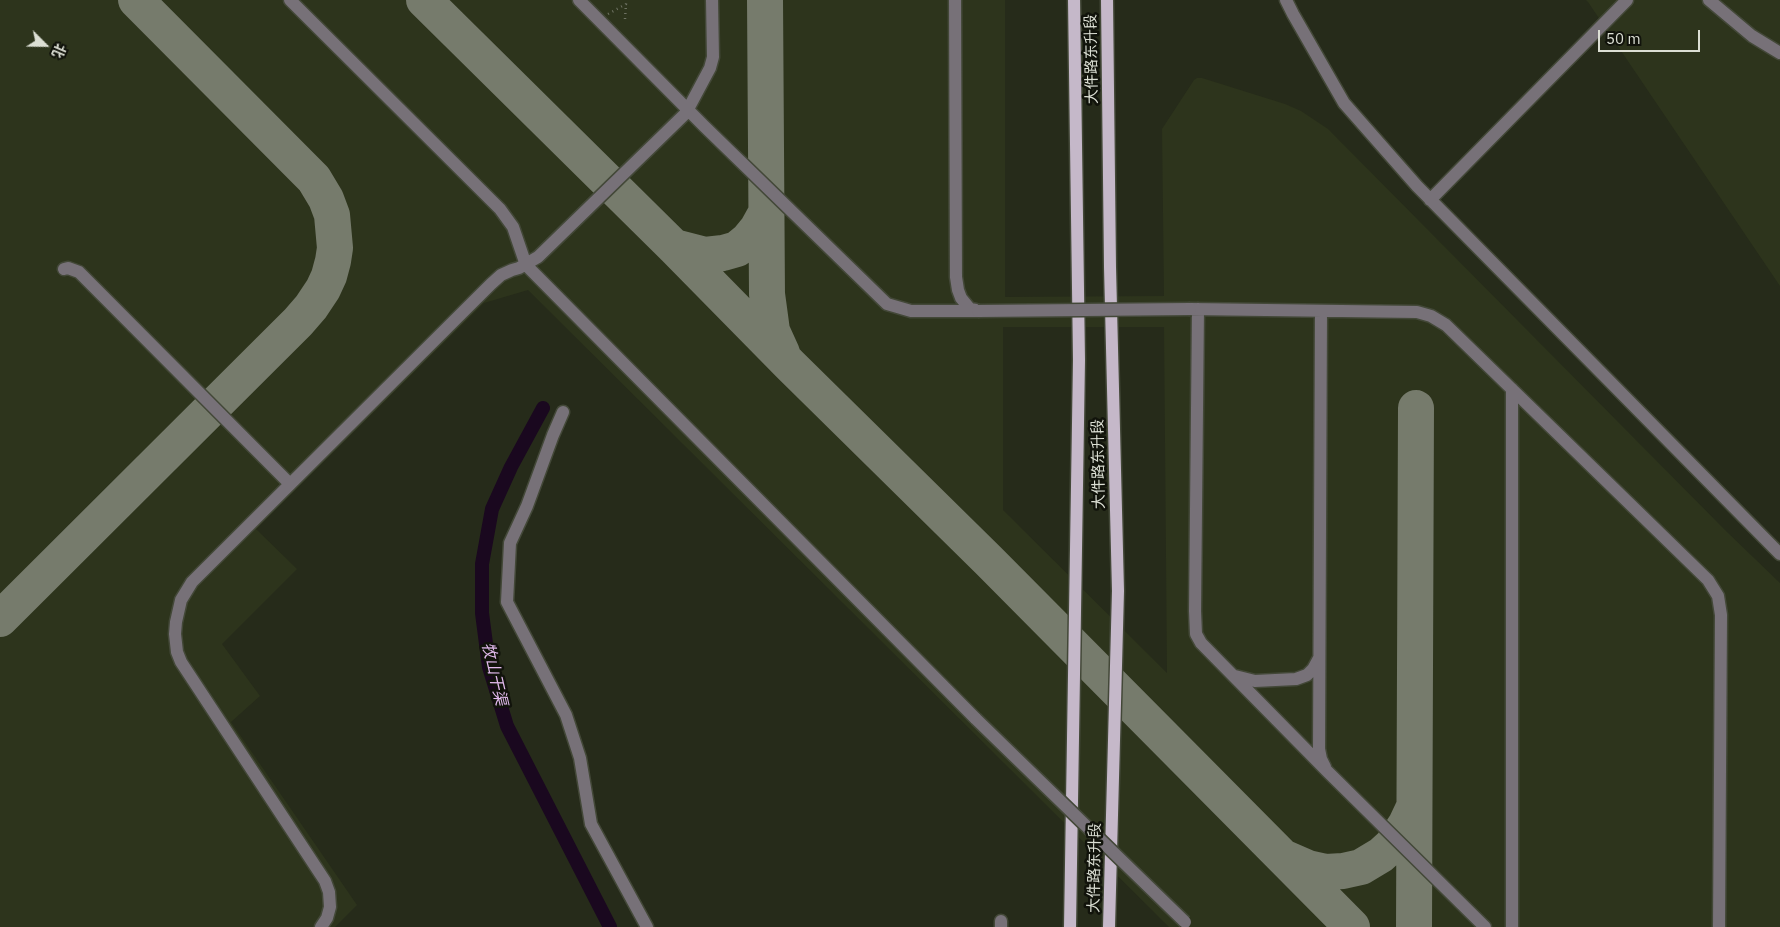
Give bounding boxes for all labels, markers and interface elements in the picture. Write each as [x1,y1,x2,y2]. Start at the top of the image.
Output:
street label: 大件路东升段 [1082,14,1102,104]
north arrow [20,20,70,70]
scale bar [1600,20,1702,52]
text: 50 m [1606,29,1641,48]
text: 北 [48,41,70,61]
street label: 大件路东升段 [1089,419,1109,509]
water label: 牧山干渠 [477,641,511,707]
street label: 大件路东升段 [1085,823,1105,913]

